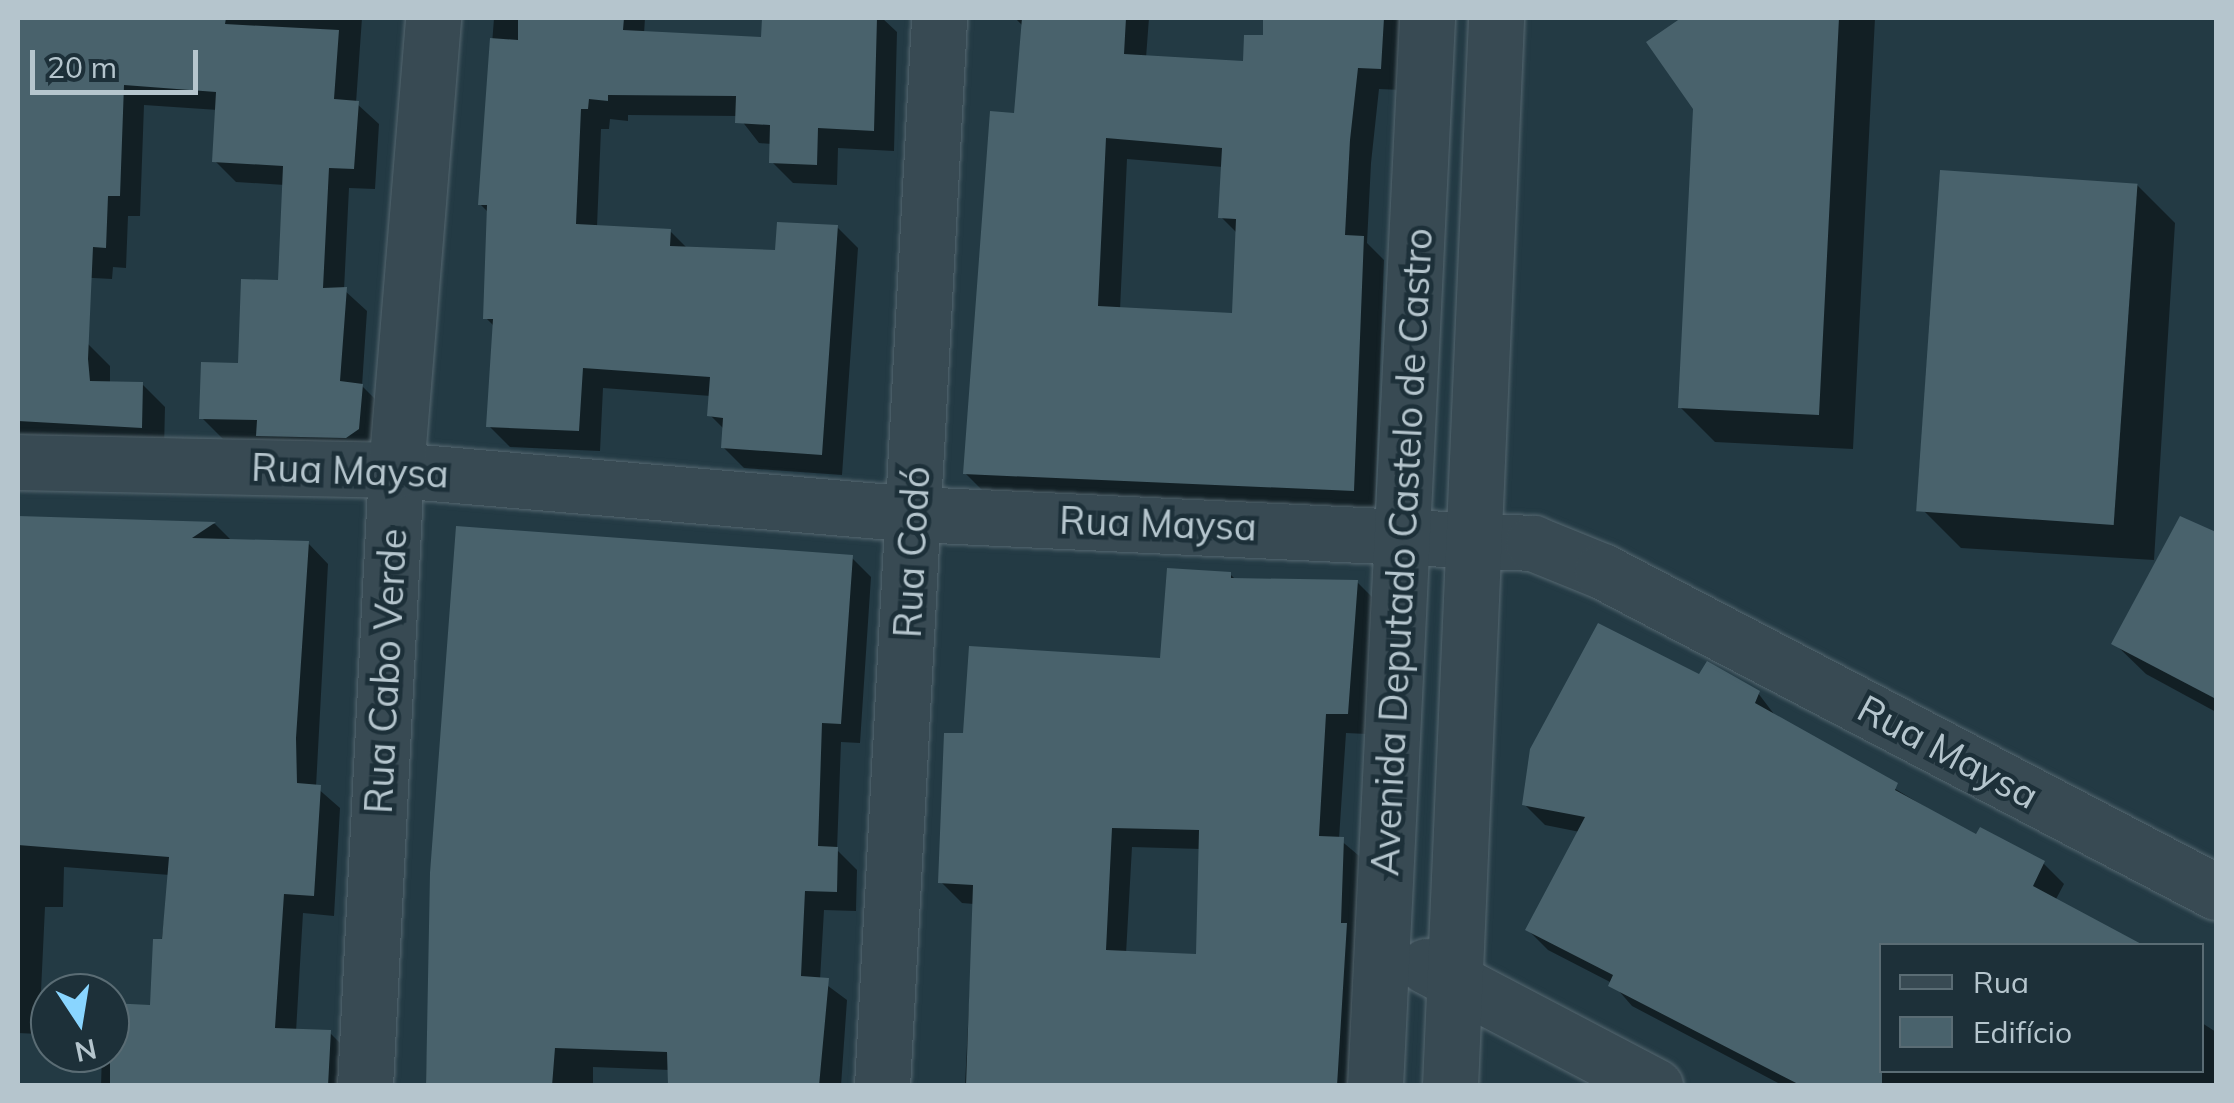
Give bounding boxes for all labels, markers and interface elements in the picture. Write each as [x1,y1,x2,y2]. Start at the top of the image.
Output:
scale bar [35,30,202,92]
text: 20 m [47,48,117,86]
street label: Avenida Deputado Castelo de Castro [1362,227,1442,877]
street label: Rua Maysa [250,445,450,497]
street label: Rua Codó [885,465,939,639]
street label: Rua Maysa [1058,498,1258,550]
street label: Rua Cabo Verde [356,527,416,815]
street label: Rua Maysa [1850,685,2046,819]
legend [1879,943,2204,1073]
text: Rua [1973,963,2029,1001]
north arrow [30,973,130,1073]
text: Edifício [1973,1013,2072,1051]
text: N [72,1032,100,1070]

